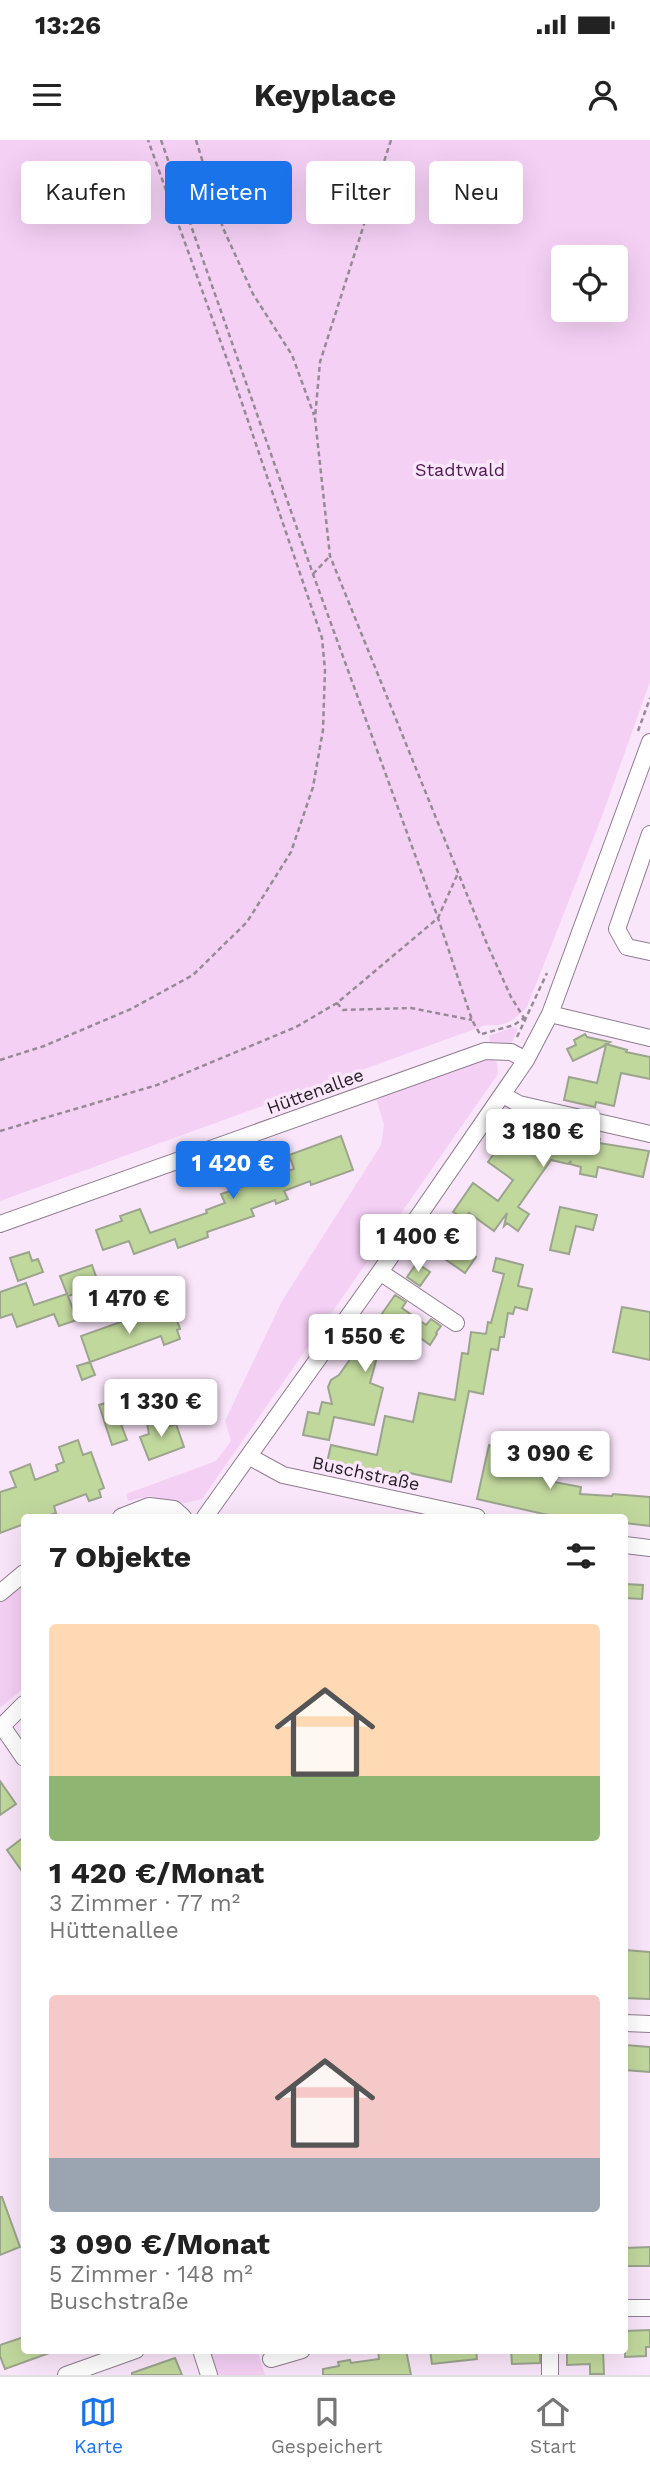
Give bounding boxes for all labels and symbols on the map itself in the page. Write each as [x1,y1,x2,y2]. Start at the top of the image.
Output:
park label: Stadtwald [415,459,505,480]
street label: Hüttenallee [264,1064,366,1118]
pin: 3 180 € [478,1110,608,1169]
pin: 1 420 € [168,1142,298,1201]
pin: 1 400 € [353,1214,483,1274]
pin: 1 470 € [64,1276,194,1336]
pin: 1 550 € [300,1314,430,1374]
pin: 1 330 € [96,1380,226,1439]
pin: 3 090 € [485,1432,615,1491]
street label: Buschstraße [310,1451,422,1495]

